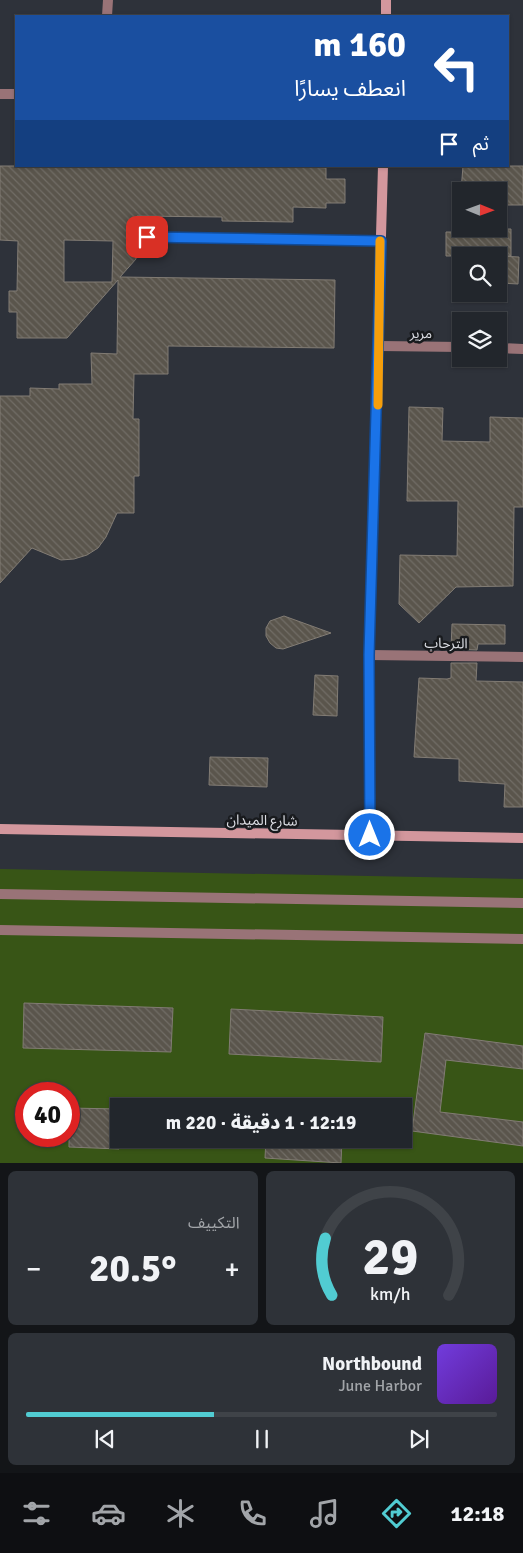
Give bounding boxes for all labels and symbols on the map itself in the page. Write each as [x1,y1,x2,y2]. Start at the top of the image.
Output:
north arrow [452,182,508,238]
pin [126,216,168,258]
street label: مرير [409,325,432,342]
street label: الترحاب [424,635,468,652]
position arrow [343,808,395,860]
street label: شارع الميدان [226,811,298,832]
speed limit sign: 40 [15,1082,80,1147]

